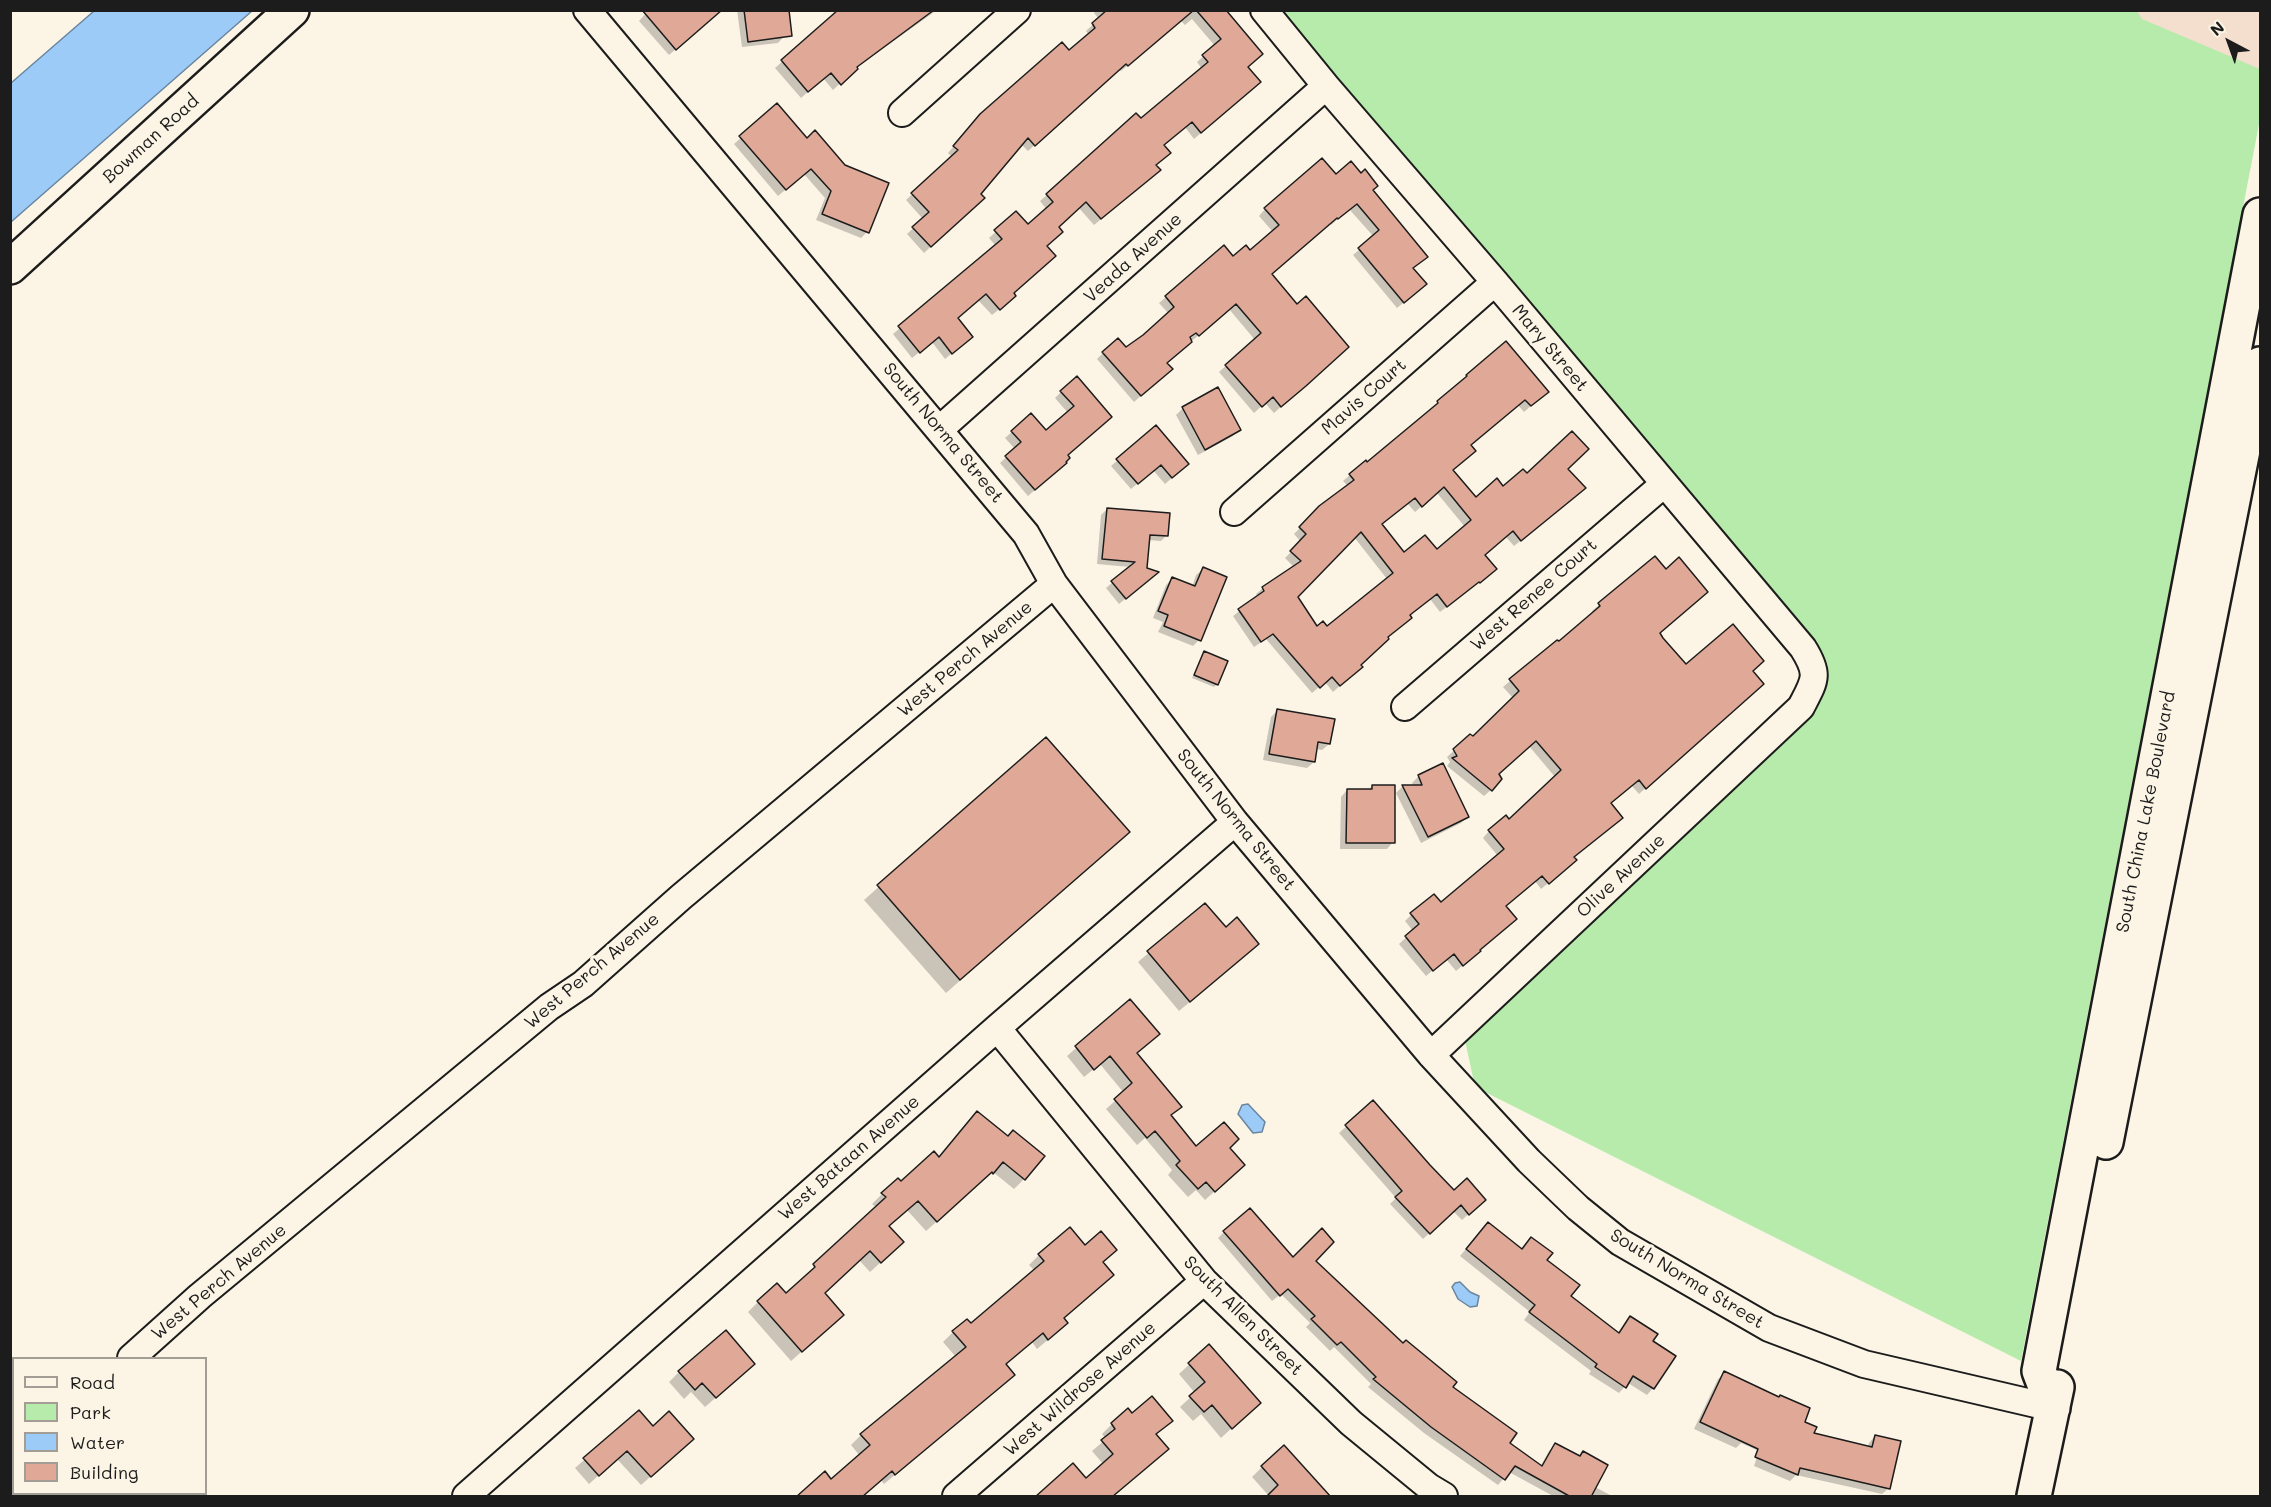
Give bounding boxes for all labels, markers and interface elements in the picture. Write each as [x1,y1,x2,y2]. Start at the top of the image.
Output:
north arrow [2199,12,2259,72]
text: N [2205,16,2228,40]
street label: Bowman Road [98,90,204,188]
street label: Veada Avenue [1079,208,1187,308]
street label: Mary Street [1507,300,1593,396]
street label: Mavis Court [1317,354,1411,440]
street label: South Norma Street [878,359,1008,507]
street label: West Renee Court [1466,534,1602,656]
street label: West Perch Avenue [893,596,1037,722]
street label: South China Lake Boulevard [2112,689,2180,935]
street label: South Norma Street [1172,745,1300,895]
street label: Olive Avenue [1572,830,1670,922]
street label: West Perch Avenue [520,908,664,1034]
street label: West Bataan Avenue [774,1091,924,1225]
street label: West Perch Avenue [147,1219,291,1345]
street label: South Norma Street [1606,1224,1768,1334]
street label: South Allen Street [1179,1252,1307,1380]
street label: West Wildrose Avenue [1000,1317,1160,1461]
legend [12,1357,207,1495]
text: Road [70,1370,115,1394]
text: Park [70,1400,111,1424]
text: Water [70,1430,125,1454]
text: Building [70,1460,138,1484]

